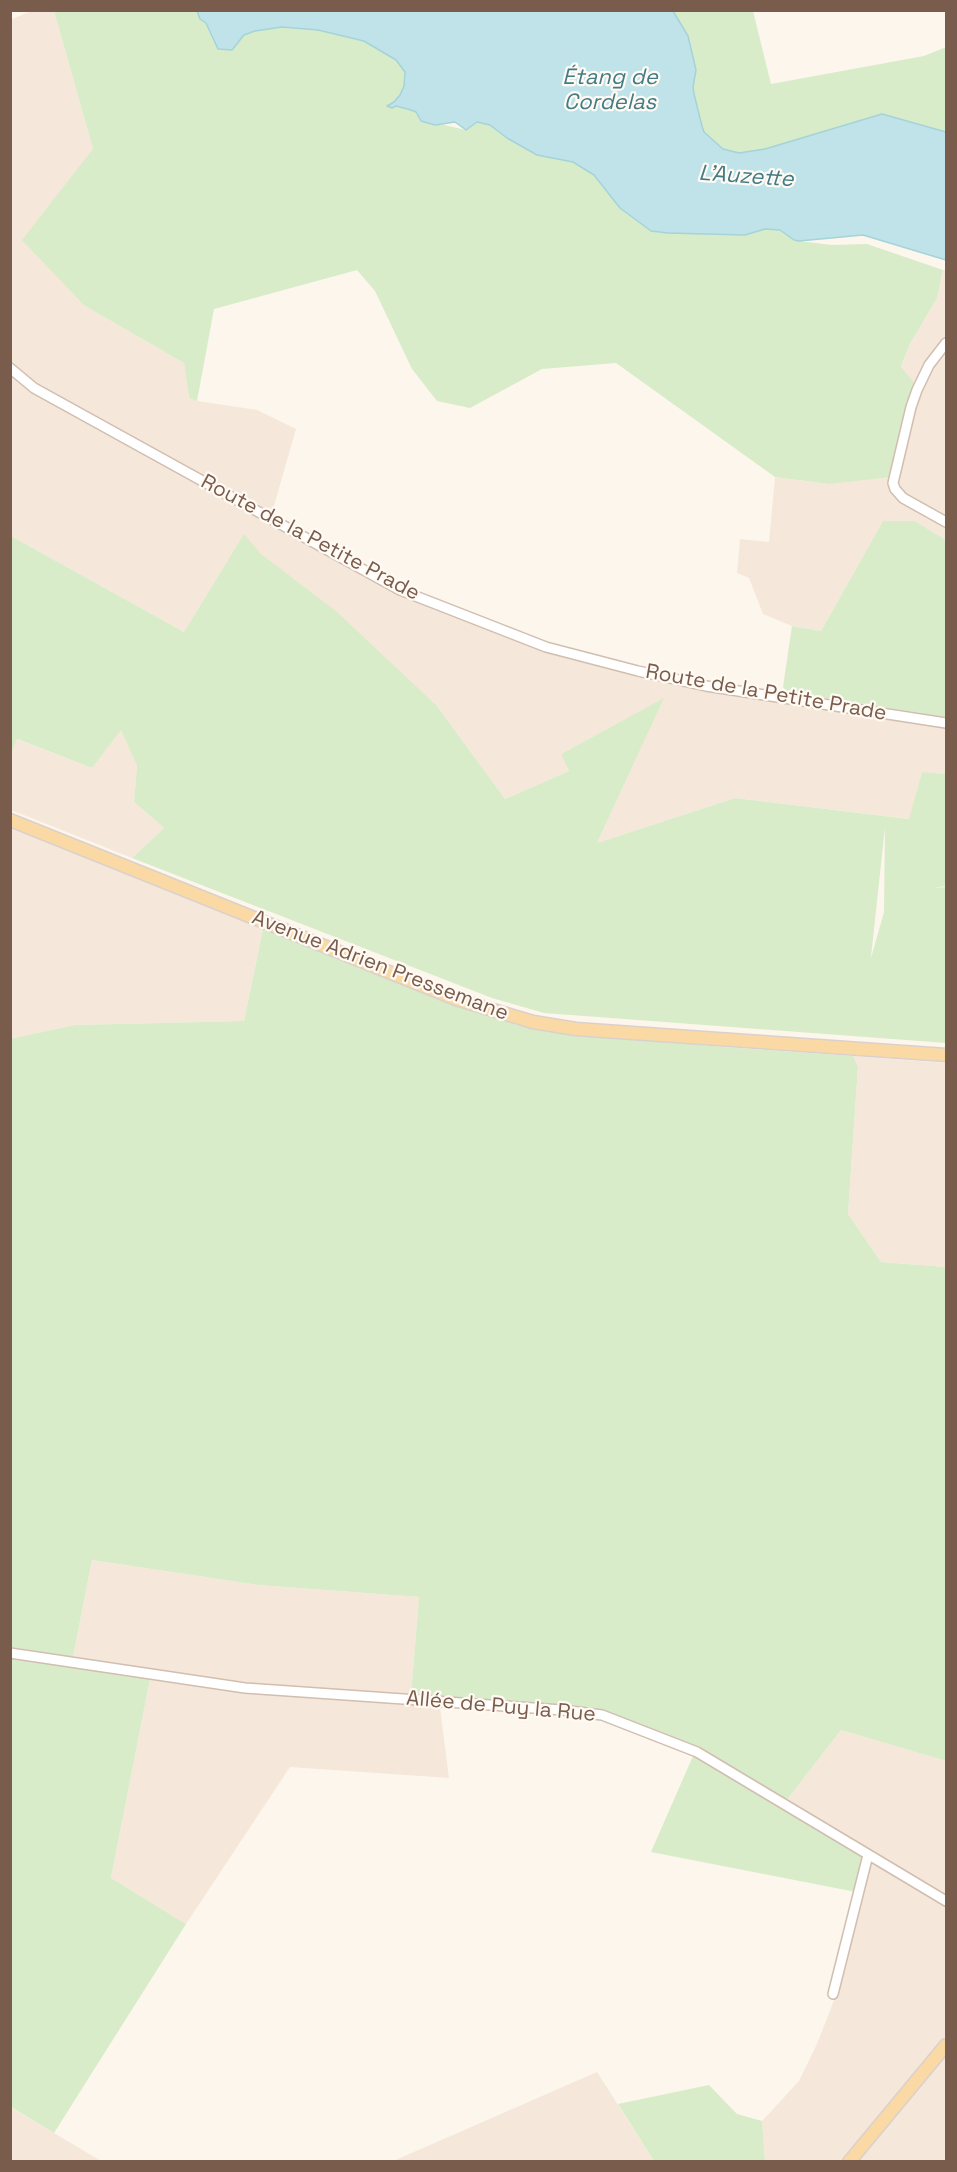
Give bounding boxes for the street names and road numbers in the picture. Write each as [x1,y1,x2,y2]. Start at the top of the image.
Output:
street label: Route de la Petite Prade [196,470,424,606]
street label: Route de la Petite Prade [644,659,888,727]
street label: Avenue Adrien Pressemane [248,905,512,1027]
street label: Allée de Puy la Rue [405,1686,597,1728]

